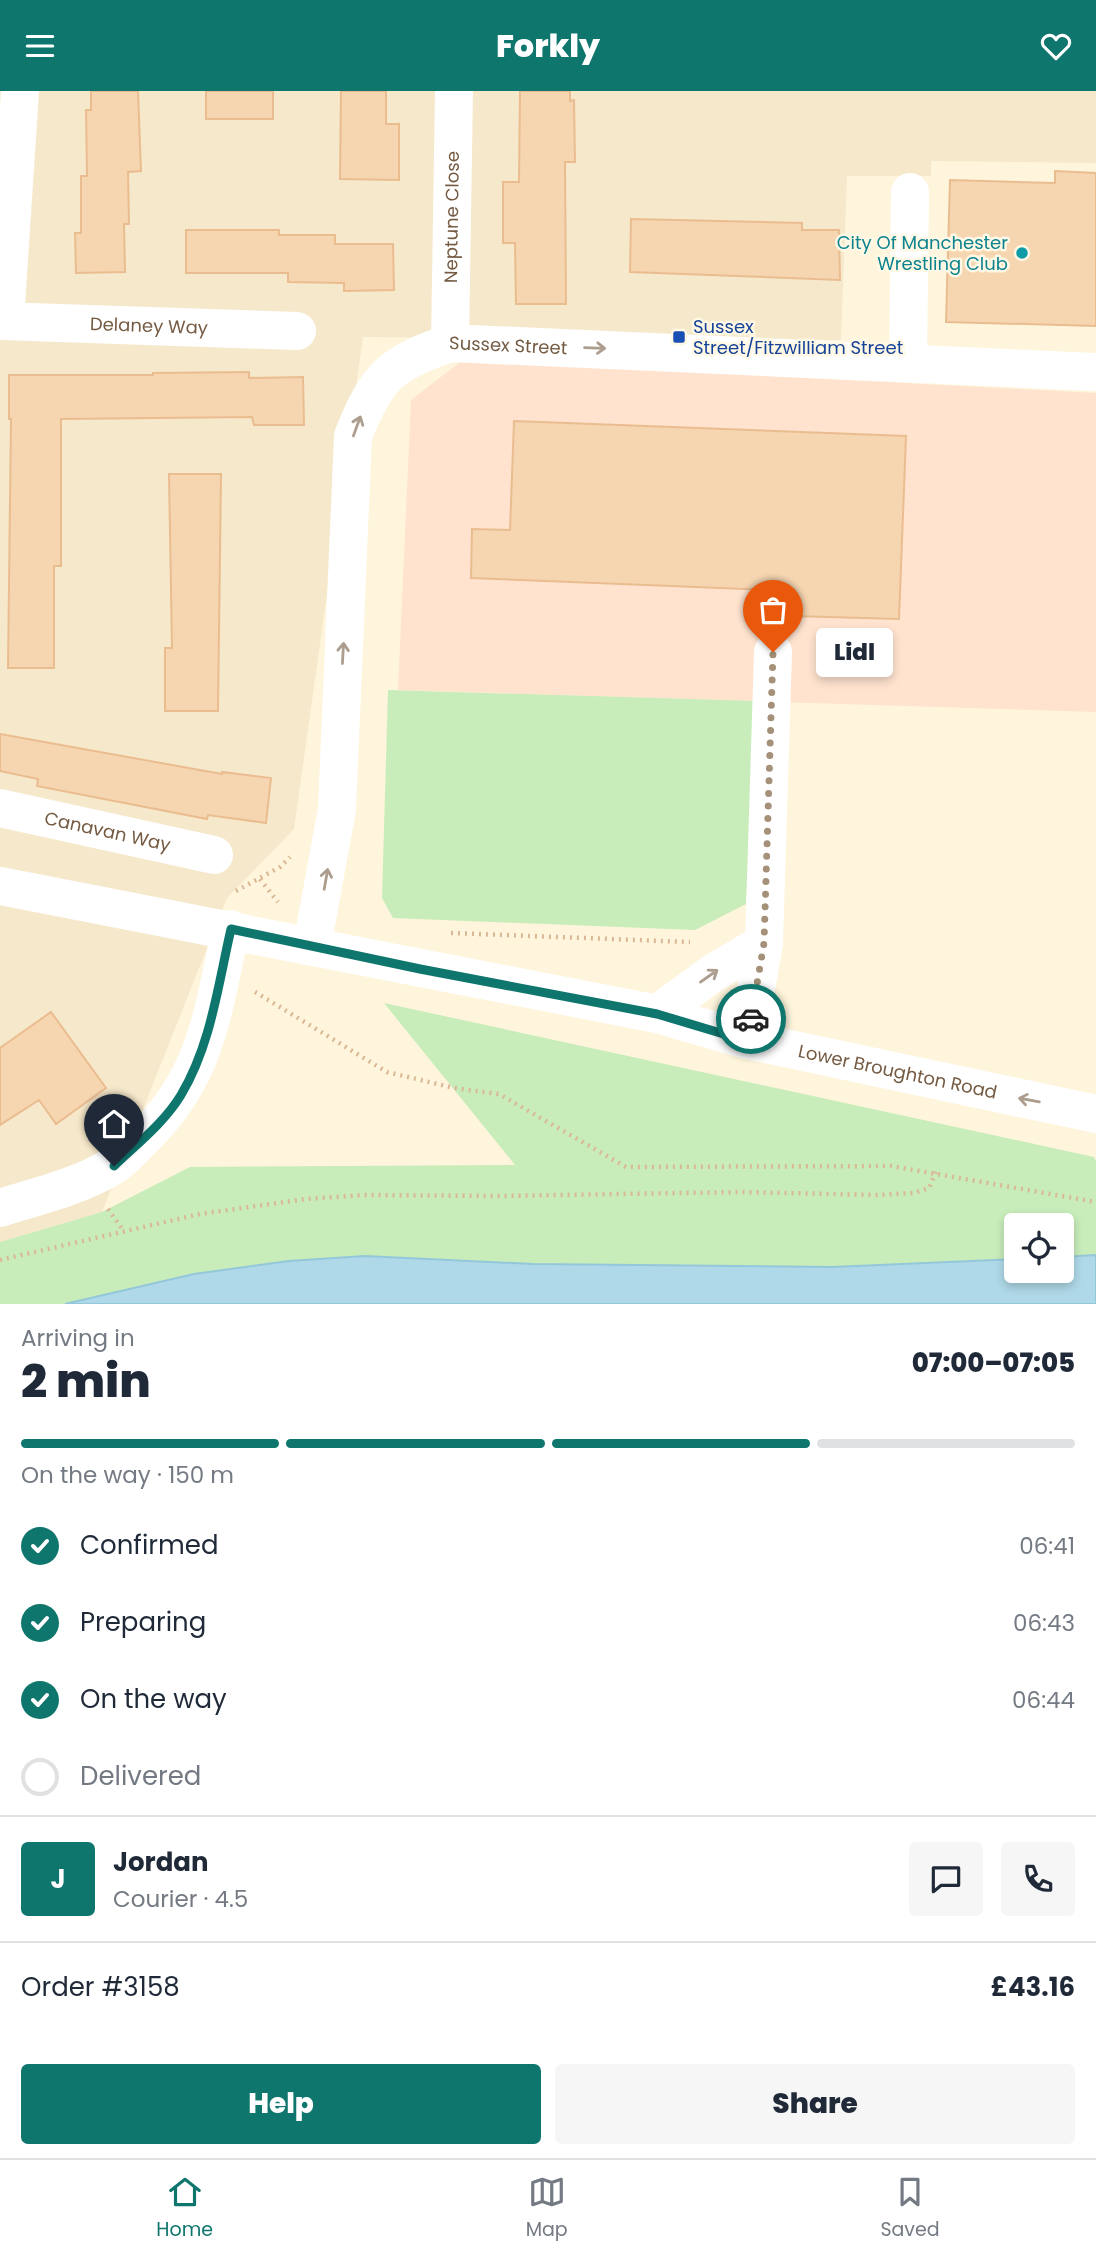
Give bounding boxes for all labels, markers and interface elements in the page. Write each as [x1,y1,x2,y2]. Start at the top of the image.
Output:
text: Forkly [496,23,600,68]
icon: menu [21,27,59,65]
icon: heart [1037,27,1075,65]
street label: Neptune Close [438,151,465,283]
place label: City Of Manchester Wrestling Club [837,230,1008,276]
marker: City Of Manchester Wrestling Club [1014,245,1030,261]
street label: Delaney Way [90,311,208,340]
place label: Sussex Street/Fitzwilliam Street [693,314,903,360]
marker: Sussex Street/Fitzwilliam Street [671,329,687,345]
street label: Sussex Street [449,330,568,360]
one-way arrow [584,342,607,355]
one-way arrow [352,416,364,438]
pin [743,580,803,652]
icon: bag [754,591,792,629]
callout: Lidl [815,627,892,677]
text: Lidl [834,636,875,668]
one-way arrow [337,642,350,665]
street label: Canavan Way [42,805,173,857]
one-way arrow [320,868,333,891]
one-way arrow [699,969,718,983]
courier [716,984,786,1054]
icon: car [732,1000,770,1038]
street label: Lower Broughton Road [796,1038,999,1105]
one-way arrow [1018,1093,1041,1106]
pin [84,1094,144,1166]
icon: home [95,1105,133,1143]
map controls [1004,1213,1074,1283]
button: locate [1004,1213,1074,1283]
text: Arriving in [21,1322,135,1354]
text: 07:00–07:05 [912,1345,1075,1381]
text: 2 min [21,1349,151,1413]
text: On the way · 150 m [21,1459,234,1491]
icon: check [21,1527,59,1565]
text: Confirmed [80,1527,218,1563]
text: 06:41 [1019,1530,1075,1562]
icon: check [21,1604,59,1642]
text: Preparing [80,1604,206,1640]
text: 06:43 [1013,1607,1075,1639]
icon: check [21,1681,59,1719]
text: On the way [80,1681,227,1717]
text: 06:44 [1012,1684,1075,1716]
text: Delivered [80,1758,201,1794]
button: chat [909,1842,983,1916]
button: phone [1001,1842,1075,1916]
text: Jordan [113,1844,209,1880]
text: J [50,1861,66,1897]
text: Courier · 4.5 [113,1883,248,1915]
text: Order #3158 [21,1969,180,2005]
text: £43.16 [991,1969,1075,2005]
button: Help [21,2064,541,2144]
button: Share [555,2064,1075,2144]
tab: Home [156,2173,213,2244]
tab: Map [526,2173,568,2244]
tab: Saved [880,2173,940,2244]

